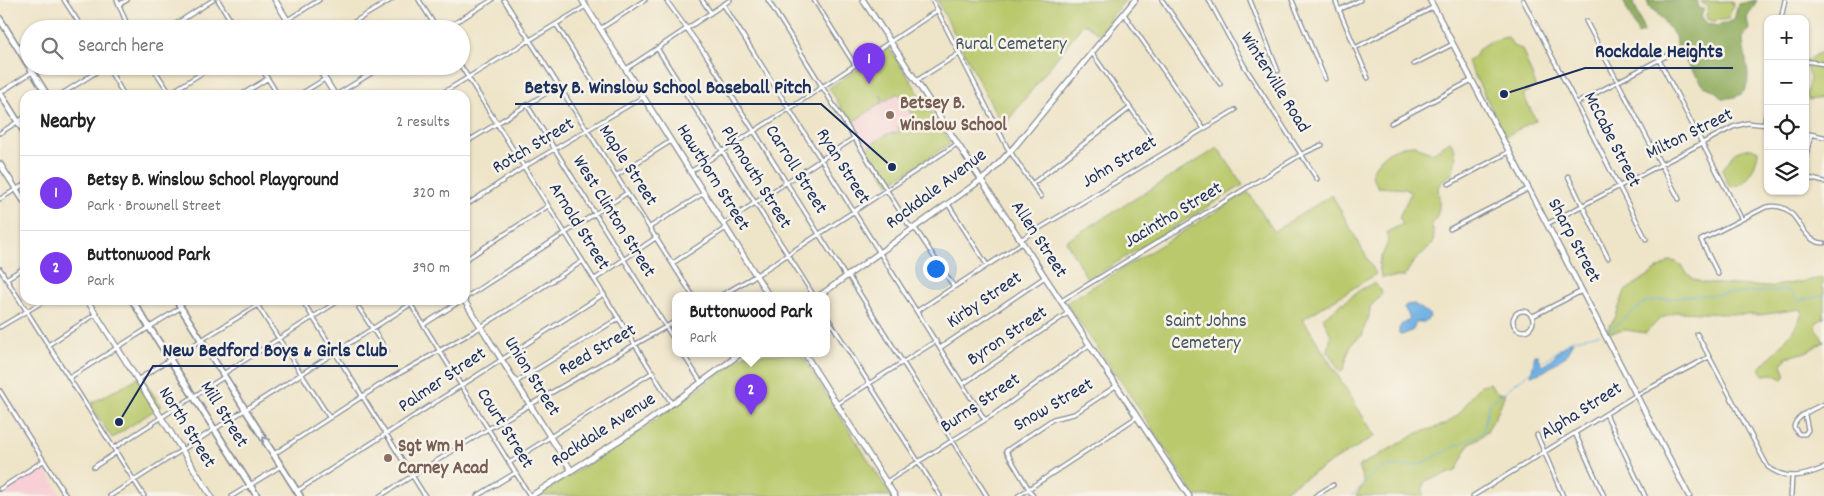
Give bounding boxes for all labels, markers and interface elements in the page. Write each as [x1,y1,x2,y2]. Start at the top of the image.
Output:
map controls [1764,15,1809,195]
button: + [1764,15,1809,60]
search box [20,20,470,75]
street label: Winterville Road [1232,27,1316,139]
park label: Rural Cemetery [955,32,1067,59]
callout: Rockdale Heights [1585,33,1733,68]
icon: search [38,34,66,62]
text: Search here [78,34,164,61]
text: Rockdale Heights [1595,39,1723,67]
pin: 1 [853,43,885,84]
button: − [1764,60,1809,105]
callout: Betsy B. Winslow School Baseball Pitch [515,69,821,104]
text: Betsy B. Winslow School Baseball Pitch [525,75,811,103]
street label: McCabe Street [1575,87,1647,193]
place label: Betsey B. Winslow School [900,91,1007,140]
street label: Milton Street [1642,102,1738,168]
button: locate [1764,105,1809,150]
text: Nearby [40,108,95,138]
marker: Betsey B. Winslow School [884,109,896,121]
text: 2 results [396,111,450,134]
street label: Rotch Street [488,112,580,182]
street label: Hawthorn Street [668,119,756,237]
street label: Maple Street [591,120,663,212]
street label: Carroll Street [757,120,833,220]
street label: Plymouth Street [713,121,797,235]
street label: Ryan Street [808,124,876,210]
street label: John Street [1077,130,1163,196]
street label: Rockdale Avenue [881,143,993,237]
button: layers [1764,150,1809,195]
street label: West Clinton Street [565,151,661,283]
text: Betsy B. Winslow School Playground [87,168,339,195]
street label: Jacintho Street [1120,176,1228,256]
street label: Arnold Street [540,178,616,276]
text: 1 [54,182,58,205]
text: 320 m [413,182,450,205]
street label: Sharp Street [1539,194,1607,288]
text: Park · Brownell Street [87,195,221,218]
street label: Allen Street [1003,196,1073,284]
text: Buttonwood Park [87,243,210,270]
your location [923,256,949,282]
text: 2 [53,257,60,280]
text: 390 m [412,257,450,280]
street label: Kirby Street [942,266,1028,336]
text: Park [87,270,114,293]
popup [672,292,830,357]
text: Buttonwood Park [689,300,813,327]
street label: Byron Street [963,300,1053,374]
park label: Saint Johns Cemetery [1165,309,1247,358]
street label: Reed Street [554,318,642,384]
text: Park [689,327,717,350]
callout: New Bedford Boys & Girls Club [153,331,398,366]
street label: Union Street [496,332,566,422]
text: New Bedford Boys & Girls Club [163,338,388,366]
street label: Palmer Street [394,342,492,420]
street label: Burns Street [936,367,1026,441]
street label: Snow Street [1009,372,1099,440]
pin: 2 [735,374,767,415]
street label: Mill Street [192,376,254,454]
street label: Alpha Street [1536,376,1628,448]
street label: North Street [150,382,222,474]
street label: Court Street [469,383,539,475]
street label: Rockdale Avenue [546,387,662,475]
place label: Sgt Wm H Carney Acad [398,434,488,483]
one-way arrow [262,436,271,445]
marker: Sgt Wm H Carney Acad [382,452,394,464]

